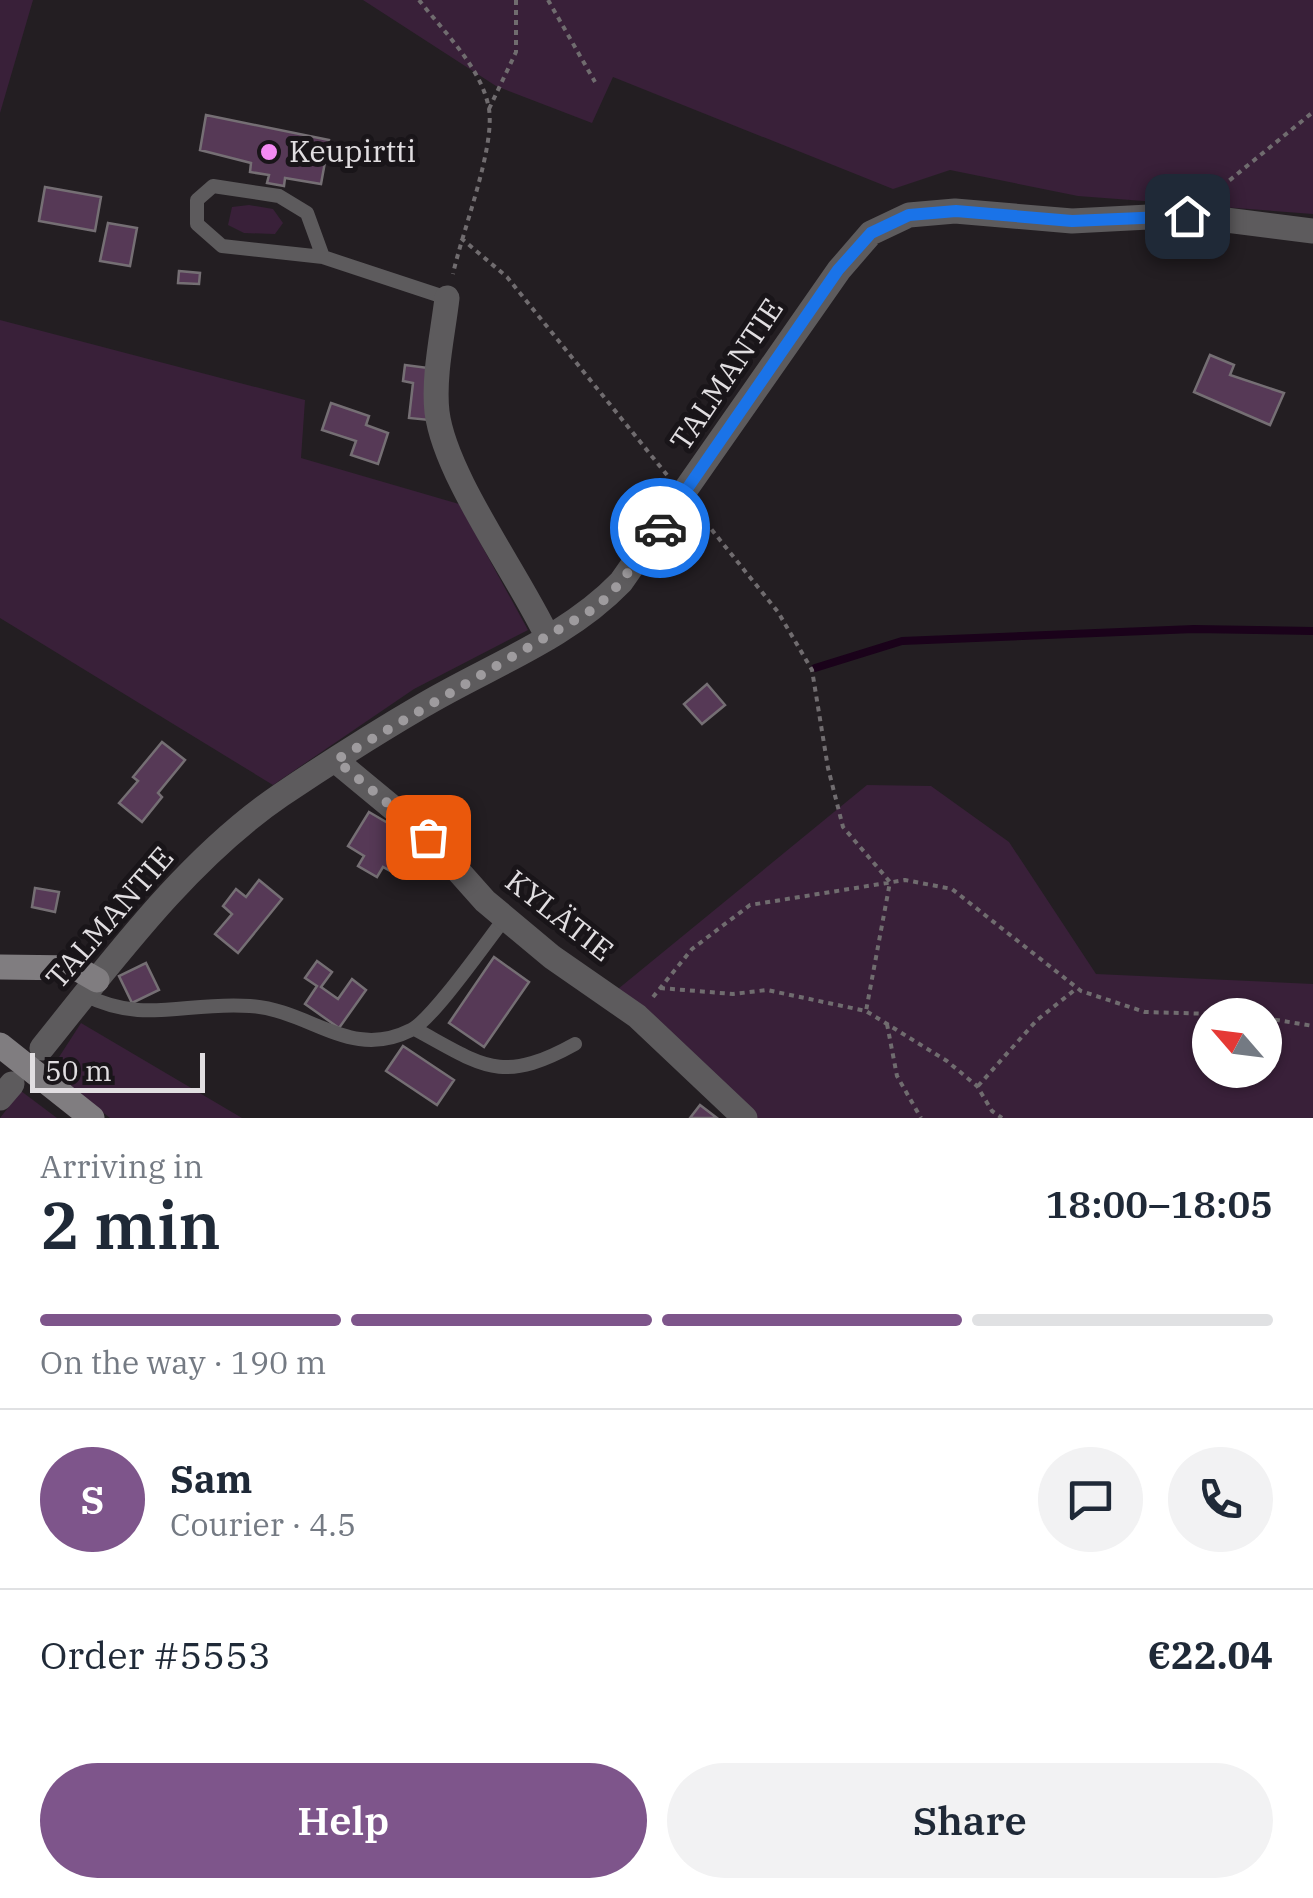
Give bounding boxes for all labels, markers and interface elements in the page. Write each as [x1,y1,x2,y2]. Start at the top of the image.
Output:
place label: Keupirtti [289,131,416,170]
marker: Keupirtti [258,141,280,163]
pin [1145,174,1230,259]
icon: home [1160,189,1215,244]
street label: TALMANTIE [661,290,791,458]
courier [610,478,710,578]
icon: car [633,501,688,556]
pin [386,795,471,880]
icon: bag [401,810,456,865]
street label: TALMANTIE [37,838,181,996]
street label: KYLÄTIE [498,861,622,969]
north arrow [1192,998,1282,1088]
map controls [1192,998,1282,1088]
scale bar [30,1048,205,1092]
text: 50 m [45,1052,112,1089]
text: Arriving in [40,1145,203,1187]
text: 18:00–18:05 [1046,1179,1273,1228]
text: 2 min [40,1182,221,1267]
text: On the way · 190 m [40,1341,326,1383]
button: chat [1038,1447,1143,1552]
button: phone [1168,1447,1273,1552]
text: Sam [170,1454,253,1503]
text: S [81,1475,104,1524]
text: Courier · 4.5 [170,1503,356,1545]
text: Order #5553 [40,1630,271,1679]
text: €22.04 [1147,1630,1273,1679]
button: Help [40,1763,647,1878]
button: Share [667,1763,1273,1878]

